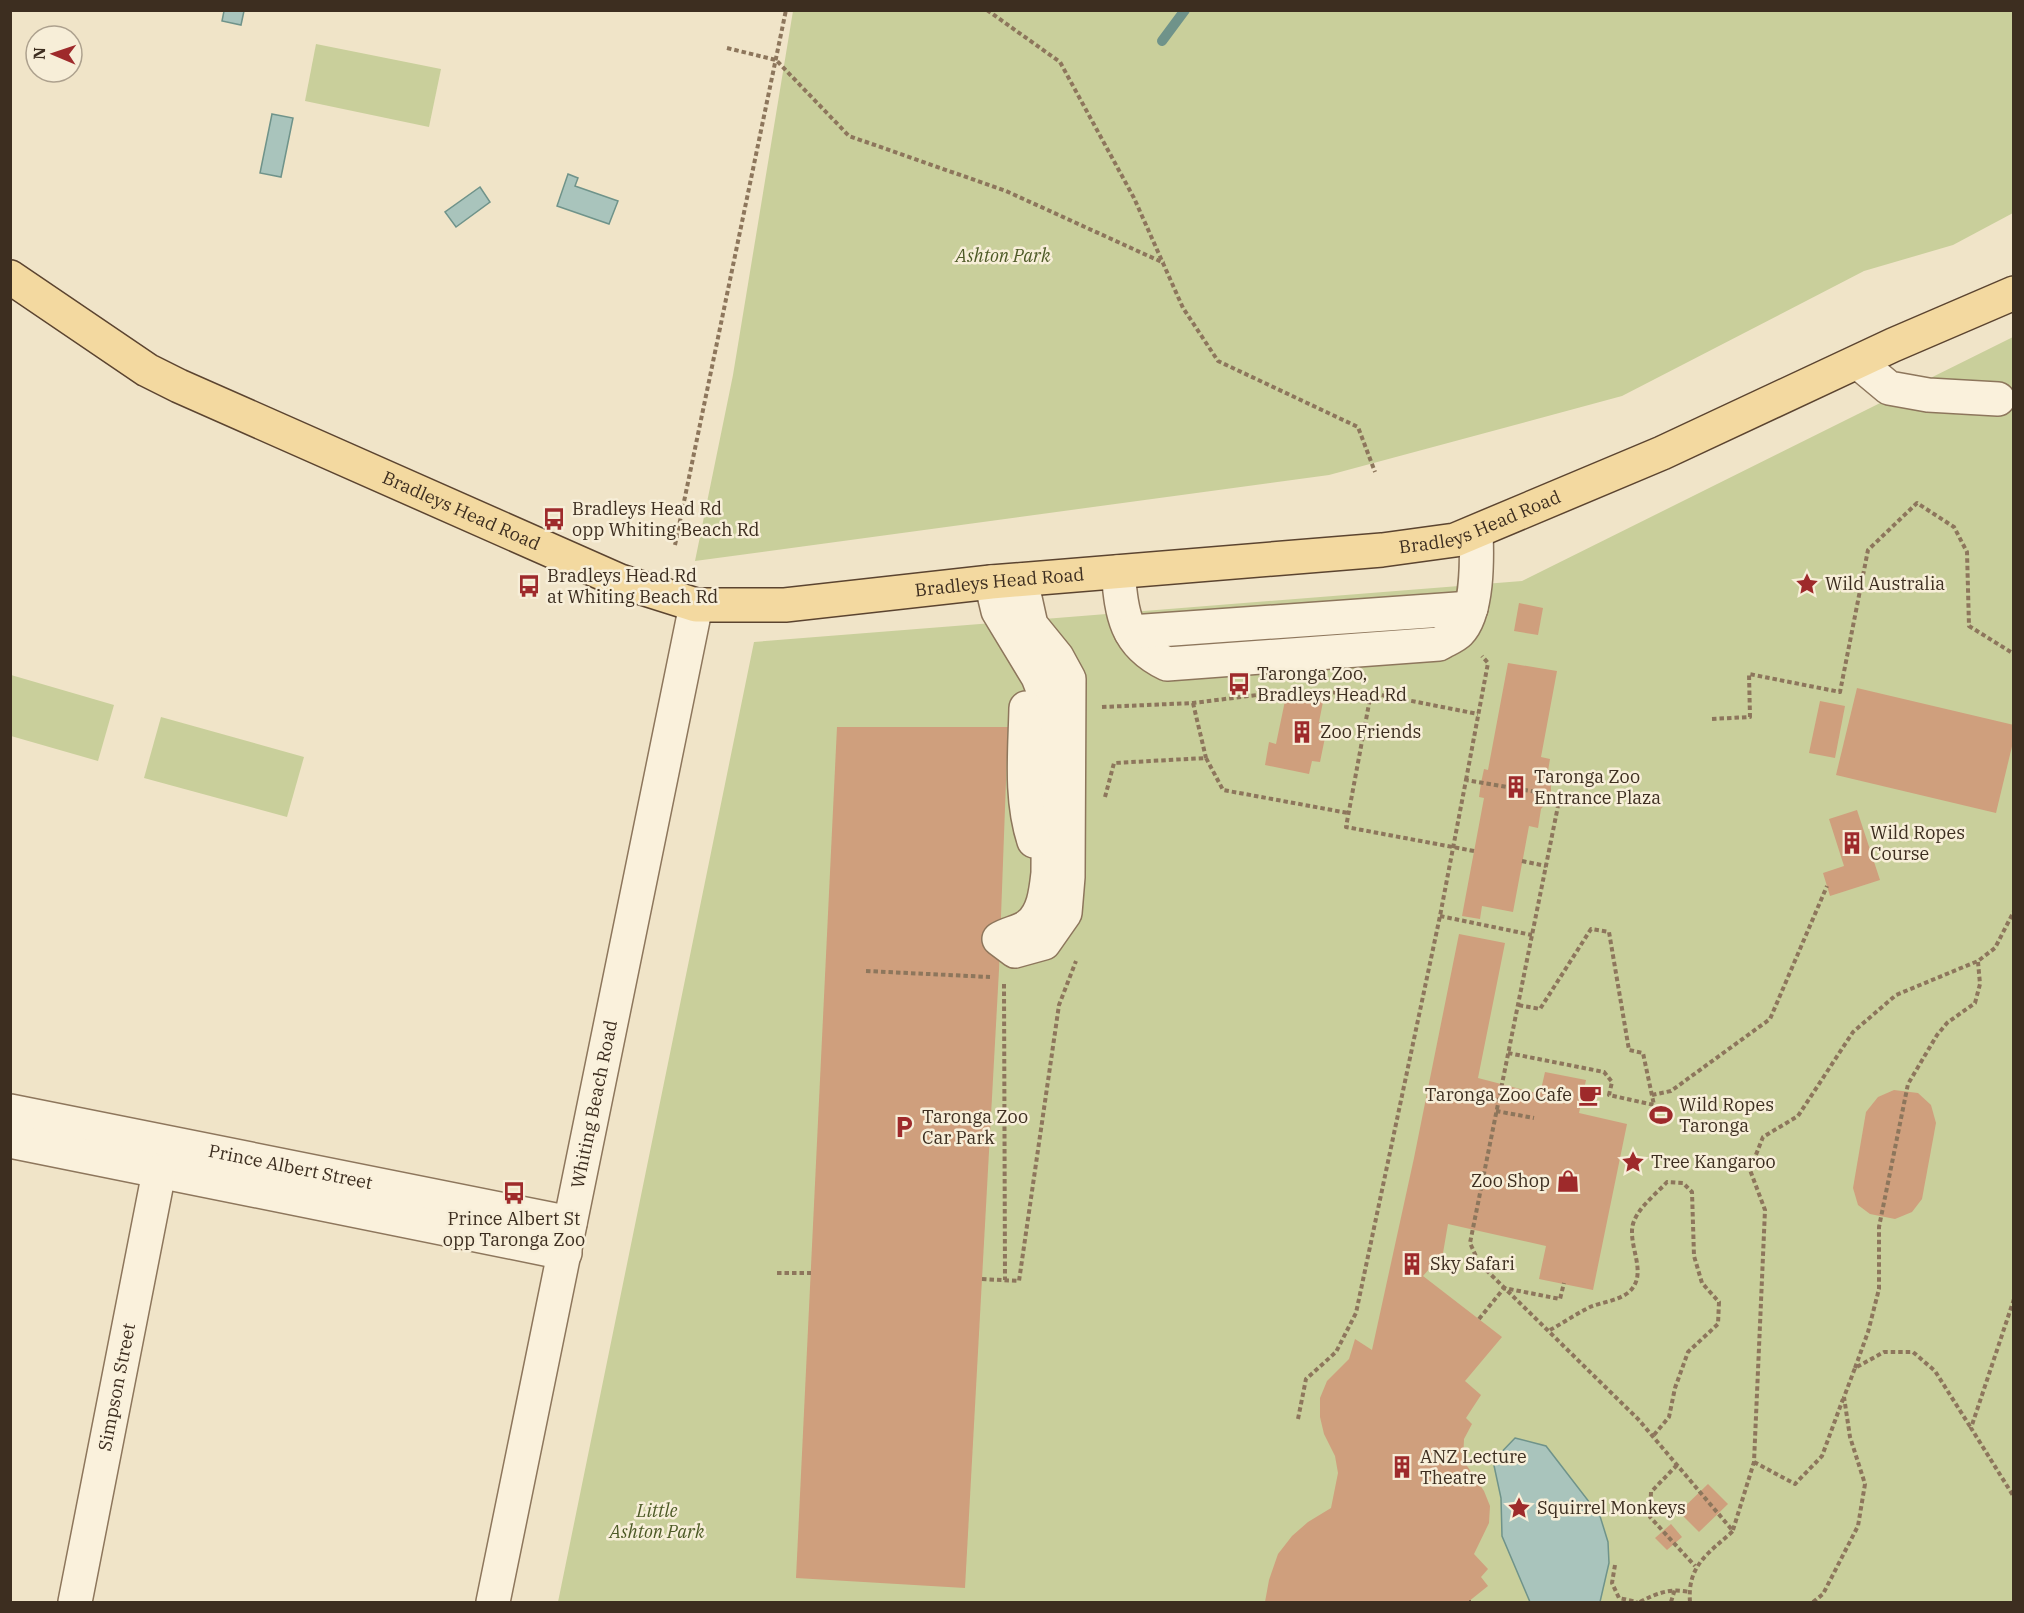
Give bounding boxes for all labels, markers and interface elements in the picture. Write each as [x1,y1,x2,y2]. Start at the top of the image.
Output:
north arrow [24,24,84,84]
text: N [29,47,49,60]
park label: Ashton Park [955,244,1051,267]
street label: Bradleys Head Road [379,465,544,555]
street label: Bradleys Head Road [1397,485,1564,559]
place label: Bradleys Head Rd opp Whiting Beach Rd [572,497,759,541]
bus stop icon: Bradleys Head Rd opp Whiting Beach Rd [541,506,567,532]
street label: Bradleys Head Road [914,562,1085,601]
place label: Bradleys Head Rd at Whiting Beach Rd [547,564,718,608]
place icon: Wild Australia [1794,571,1820,597]
place label: Wild Australia [1825,572,1945,595]
bus stop icon: Bradleys Head Rd at Whiting Beach Rd [516,573,542,599]
place label: Taronga Zoo, Bradleys Head Rd [1257,662,1407,706]
bus stop icon: Taronga Zoo, Bradleys Head Rd [1226,671,1252,697]
building icon: Zoo Friends [1289,719,1315,745]
place label: Zoo Friends [1320,720,1421,743]
place label: Taronga Zoo Entrance Plaza [1534,765,1661,809]
building icon: Taronga Zoo Entrance Plaza [1503,774,1529,800]
place label: Wild Ropes Course [1870,821,1965,865]
building icon: Wild Ropes Course [1839,830,1865,856]
street label: Whiting Beach Road [566,1018,622,1190]
cafe icon: Taronga Zoo Cafe [1577,1082,1603,1108]
place label: Taronga Zoo Cafe [1425,1083,1572,1106]
place label: Wild Ropes Taronga [1679,1093,1774,1137]
sports icon: Wild Ropes Taronga [1648,1102,1674,1128]
place label: Taronga Zoo Car Park [922,1105,1028,1149]
parking icon: Taronga Zoo Car Park [891,1114,917,1140]
street label: Prince Albert Street [207,1139,375,1194]
place icon: Tree Kangaroo [1620,1149,1646,1175]
place label: Tree Kangaroo [1651,1150,1776,1173]
shop icon: Zoo Shop [1555,1168,1581,1194]
place label: Zoo Shop [1471,1169,1550,1192]
bus stop icon: Prince Albert St opp Taronga Zoo [501,1180,527,1206]
place label: Prince Albert St opp Taronga Zoo [443,1207,585,1251]
building icon: Sky Safari [1399,1251,1425,1277]
place label: Sky Safari [1430,1252,1515,1275]
street label: Simpson Street [93,1321,140,1453]
place label: ANZ Lecture Theatre [1420,1445,1527,1489]
building icon: ANZ Lecture Theatre [1389,1454,1415,1480]
place icon: Squirrel Monkeys [1506,1495,1532,1521]
place label: Squirrel Monkeys [1537,1496,1686,1519]
park label: Little Ashton Park [609,1499,705,1543]

